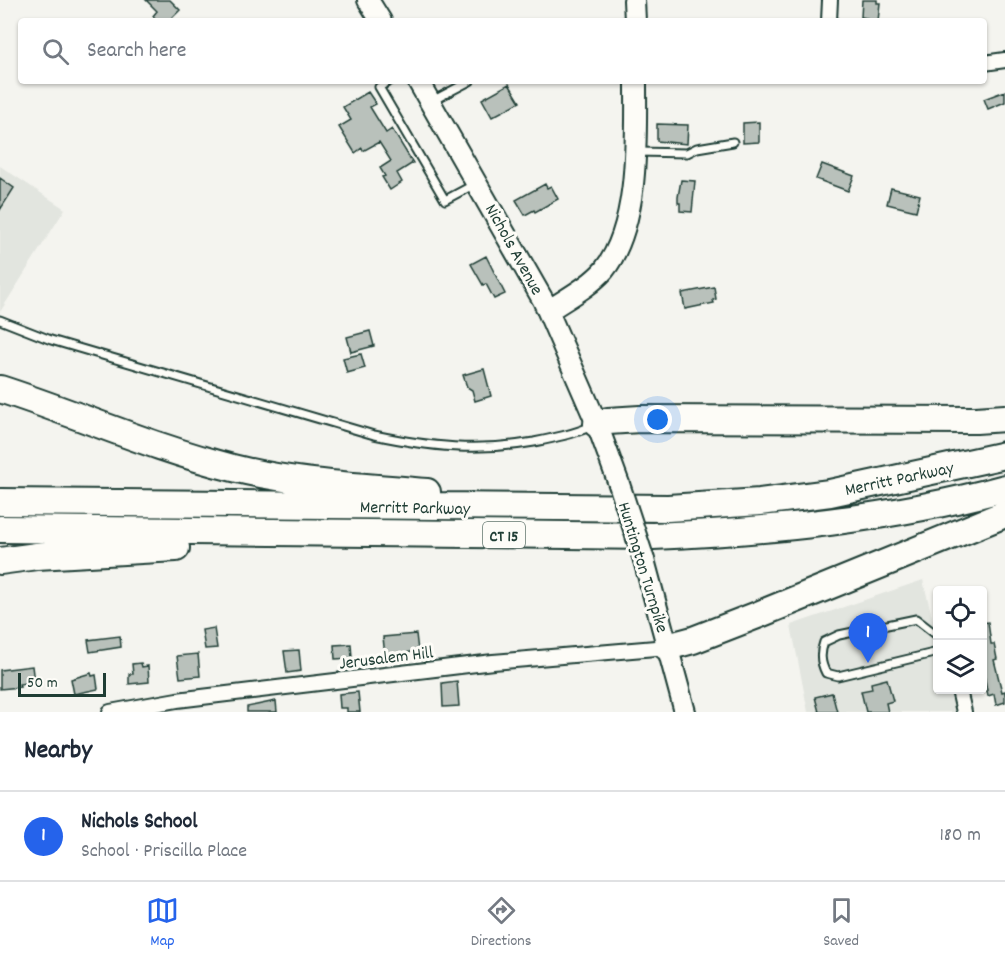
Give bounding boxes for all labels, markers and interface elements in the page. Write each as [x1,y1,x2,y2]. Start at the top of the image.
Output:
search box [18,18,987,84]
icon: search [39,35,72,68]
text: Search here [87,36,186,67]
street label: Nichols Avenue [477,200,548,300]
your location [643,405,672,434]
street label: Merritt Parkway [843,457,957,504]
street label: Merritt Parkway [359,496,471,523]
street label: Huntington Turnpike [610,499,673,636]
road number: CT 15 [483,522,525,548]
map controls [933,586,987,694]
button: locate [933,586,987,640]
pin: 1 [848,614,888,663]
button: layers [933,640,987,694]
street label: Jerusalem Hill [338,641,436,678]
scale bar [18,670,106,698]
text: 50 m [27,672,58,695]
text: Nearby [24,733,92,770]
text: Nichols School [81,807,198,838]
text: 1 [41,822,46,850]
text: 180 m [939,822,981,850]
text: School · Priscilla Place [81,838,247,866]
tab: Map [146,894,179,953]
tab: Directions [471,894,531,953]
tab: Saved [823,894,859,953]

